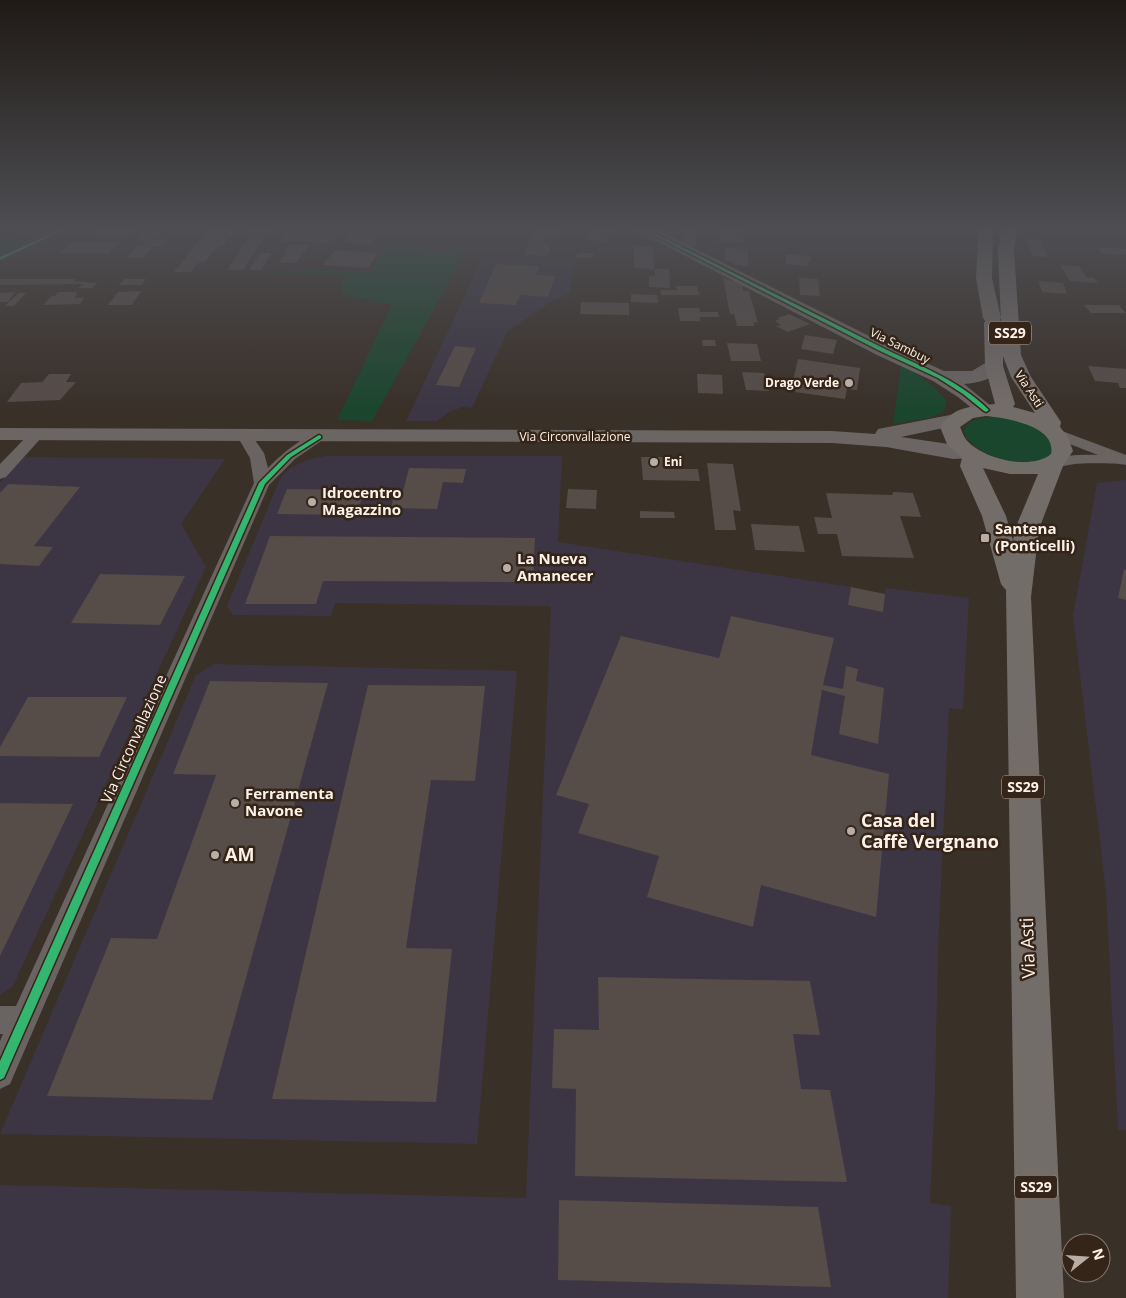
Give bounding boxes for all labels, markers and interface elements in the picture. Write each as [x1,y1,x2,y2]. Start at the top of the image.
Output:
road number: SS29 [989,322,1031,344]
street label: Via Sambuy [867,324,934,368]
street label: Via Asti [1011,367,1048,410]
place label: Drago Verde [765,374,839,391]
marker: Drago Verde [843,377,855,389]
street label: Via Circonvallazione [519,428,631,445]
place label: Eni [664,453,682,470]
marker: Eni [648,456,660,468]
place label: Idrocentro Magazzino [322,482,402,519]
marker: Idrocentro Magazzino [306,496,318,508]
place label: Santena (Ponticelli) [995,518,1075,555]
marker: Santena (Ponticelli) [979,532,991,544]
place label: La Nueva Amanecer [517,548,593,585]
marker: La Nueva Amanecer [501,562,513,574]
street label: Via Circonvallazione [96,671,170,806]
road number: SS29 [1002,776,1044,799]
place label: Ferramenta Navone [245,783,334,820]
marker: Ferramenta Navone [229,797,241,809]
place label: Casa del Caffè Vergnano [861,808,999,853]
marker: Casa del Caffè Vergnano [845,825,857,837]
place label: AM [225,842,254,866]
marker: AM [209,849,221,861]
street label: Via Asti [1014,917,1040,979]
road number: SS29 [1015,1176,1057,1198]
north arrow [1061,1233,1111,1283]
text: N [1088,1246,1110,1262]

